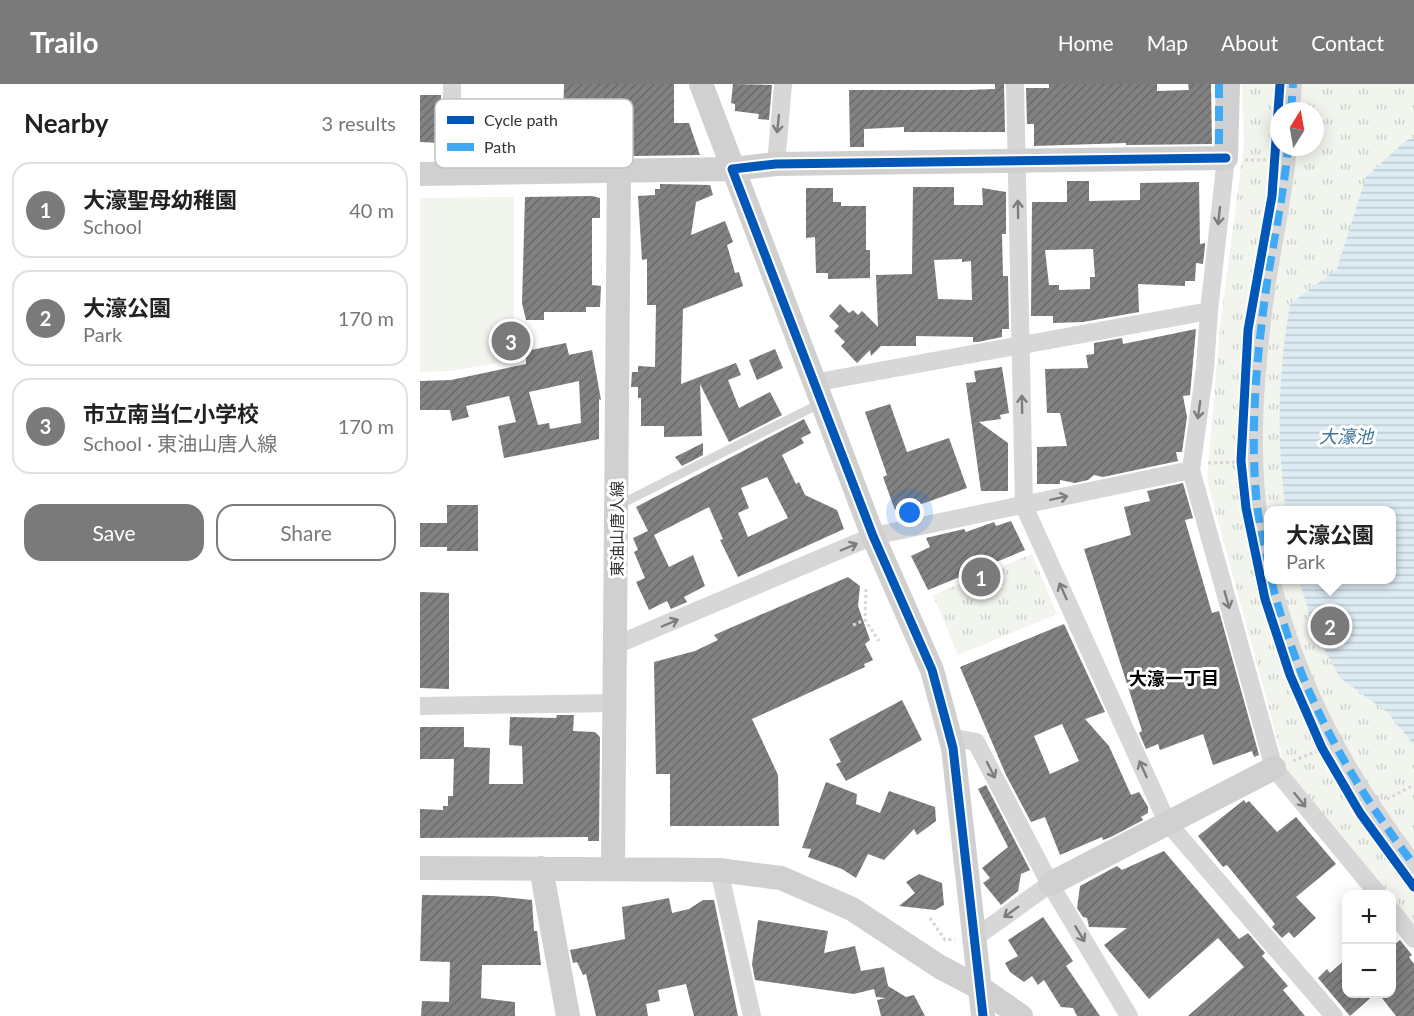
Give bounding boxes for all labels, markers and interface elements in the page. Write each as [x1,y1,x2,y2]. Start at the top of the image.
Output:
text: Trailo [30,25,99,59]
text: Home [1058,30,1114,55]
text: Map [1147,30,1188,55]
text: About [1221,30,1278,55]
text: Contact [1311,30,1384,55]
legend [435,99,633,168]
north arrow [1270,102,1324,156]
text: Nearby [24,107,109,139]
text: Cycle path [484,110,558,129]
text: 3 results [321,111,396,135]
one-way arrow [772,113,783,133]
text: Path [484,137,516,156]
text: 大濠聖母幼稚園 [83,186,237,213]
text: 1 [40,198,51,222]
text: 40 m [349,198,394,222]
one-way arrow [1012,200,1024,220]
one-way arrow [1214,206,1225,226]
text: School [83,214,142,238]
text: 大濠公園 [83,294,171,321]
text: 2 [40,306,51,330]
text: 170 m [338,306,394,330]
pin: 3 [492,318,530,364]
text: Park [83,322,122,346]
one-way arrow [1016,395,1028,415]
text: 市立南当仁小学校 [83,400,259,427]
one-way arrow [1194,400,1205,420]
text: 3 [40,414,51,438]
text: 170 m [338,414,394,438]
water label: 大濠池 [1319,425,1375,447]
text: School · 東油山唐人線 [83,431,277,455]
street label: 東油山唐人線 [607,481,626,577]
one-way arrow [1049,492,1069,503]
your location [895,498,924,527]
button: Save [24,504,204,561]
button: Share [216,504,396,561]
popup [1264,506,1396,584]
text: 大濠公園 [1286,521,1374,548]
one-way arrow [840,540,858,552]
text: Park [1286,549,1325,573]
pin: 1 [962,554,1000,600]
one-way arrow [1057,582,1068,601]
one-way arrow [1222,590,1233,609]
pin: 2 [1310,604,1350,648]
one-way arrow [660,617,679,628]
district label: 大濠一丁目 [1129,667,1219,689]
one-way arrow [1137,760,1149,778]
one-way arrow [985,761,997,779]
one-way arrow [1294,792,1307,808]
map controls [1342,890,1396,998]
button: + [1342,890,1396,944]
one-way arrow [1004,905,1020,918]
one-way arrow [1074,925,1086,942]
button: − [1342,944,1396,998]

